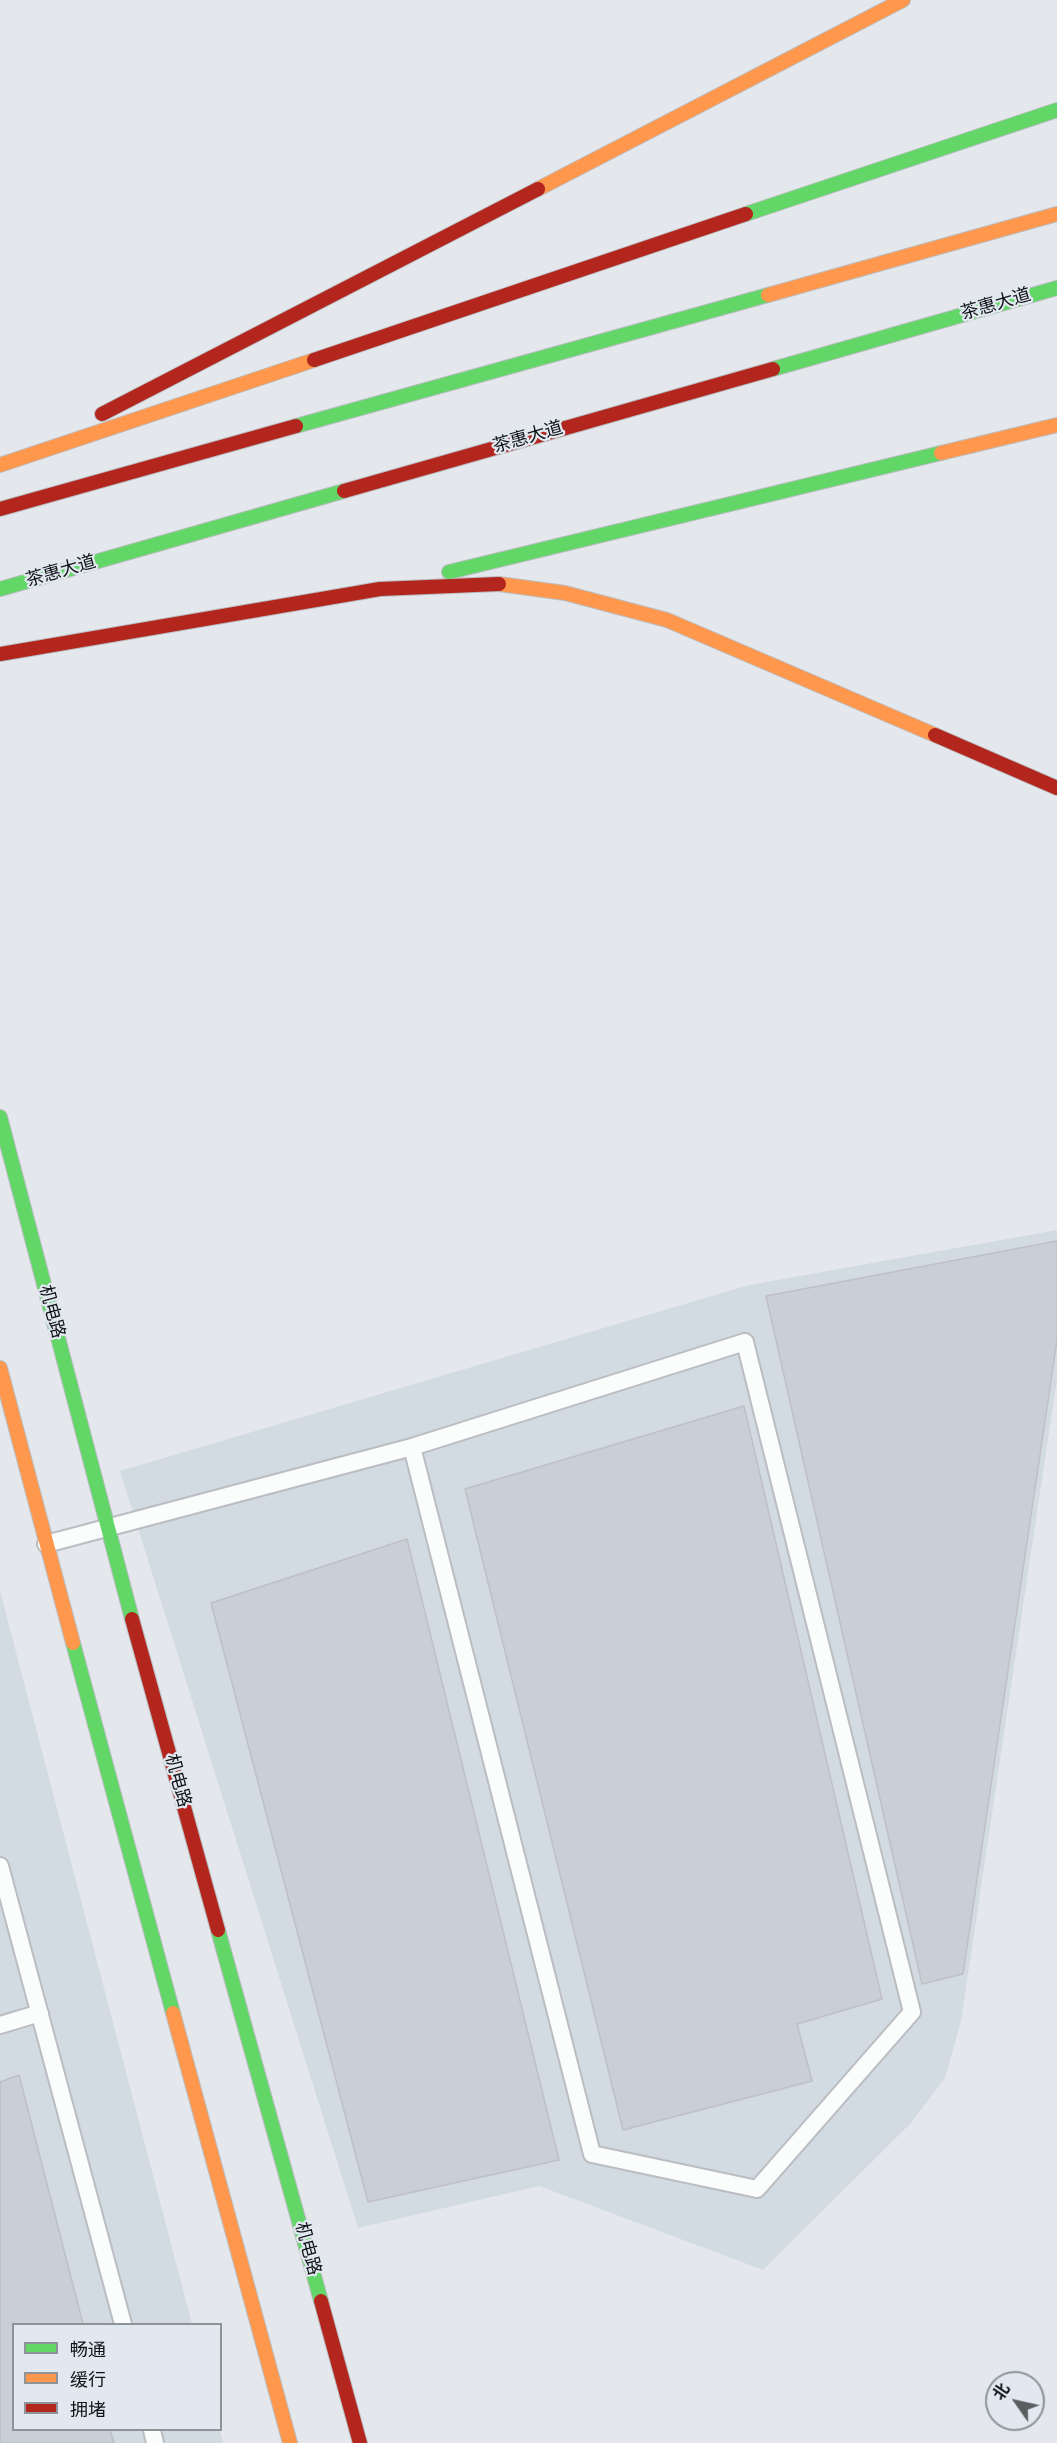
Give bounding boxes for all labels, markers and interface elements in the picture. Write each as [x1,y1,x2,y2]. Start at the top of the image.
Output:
street label: 茶惠大道 [958,285,1034,325]
street label: 茶惠大道 [490,418,566,458]
street label: 茶惠大道 [23,552,99,592]
street label: 机电路 [34,1283,68,1341]
street label: 机电路 [160,1752,194,1810]
street label: 机电路 [290,2220,324,2278]
legend [12,2323,222,2431]
text: 畅通 [70,2339,106,2360]
text: 缓行 [70,2369,106,2390]
north arrow [985,2371,1045,2431]
text: 北 [989,2380,1014,2404]
text: 拥堵 [70,2399,106,2420]

